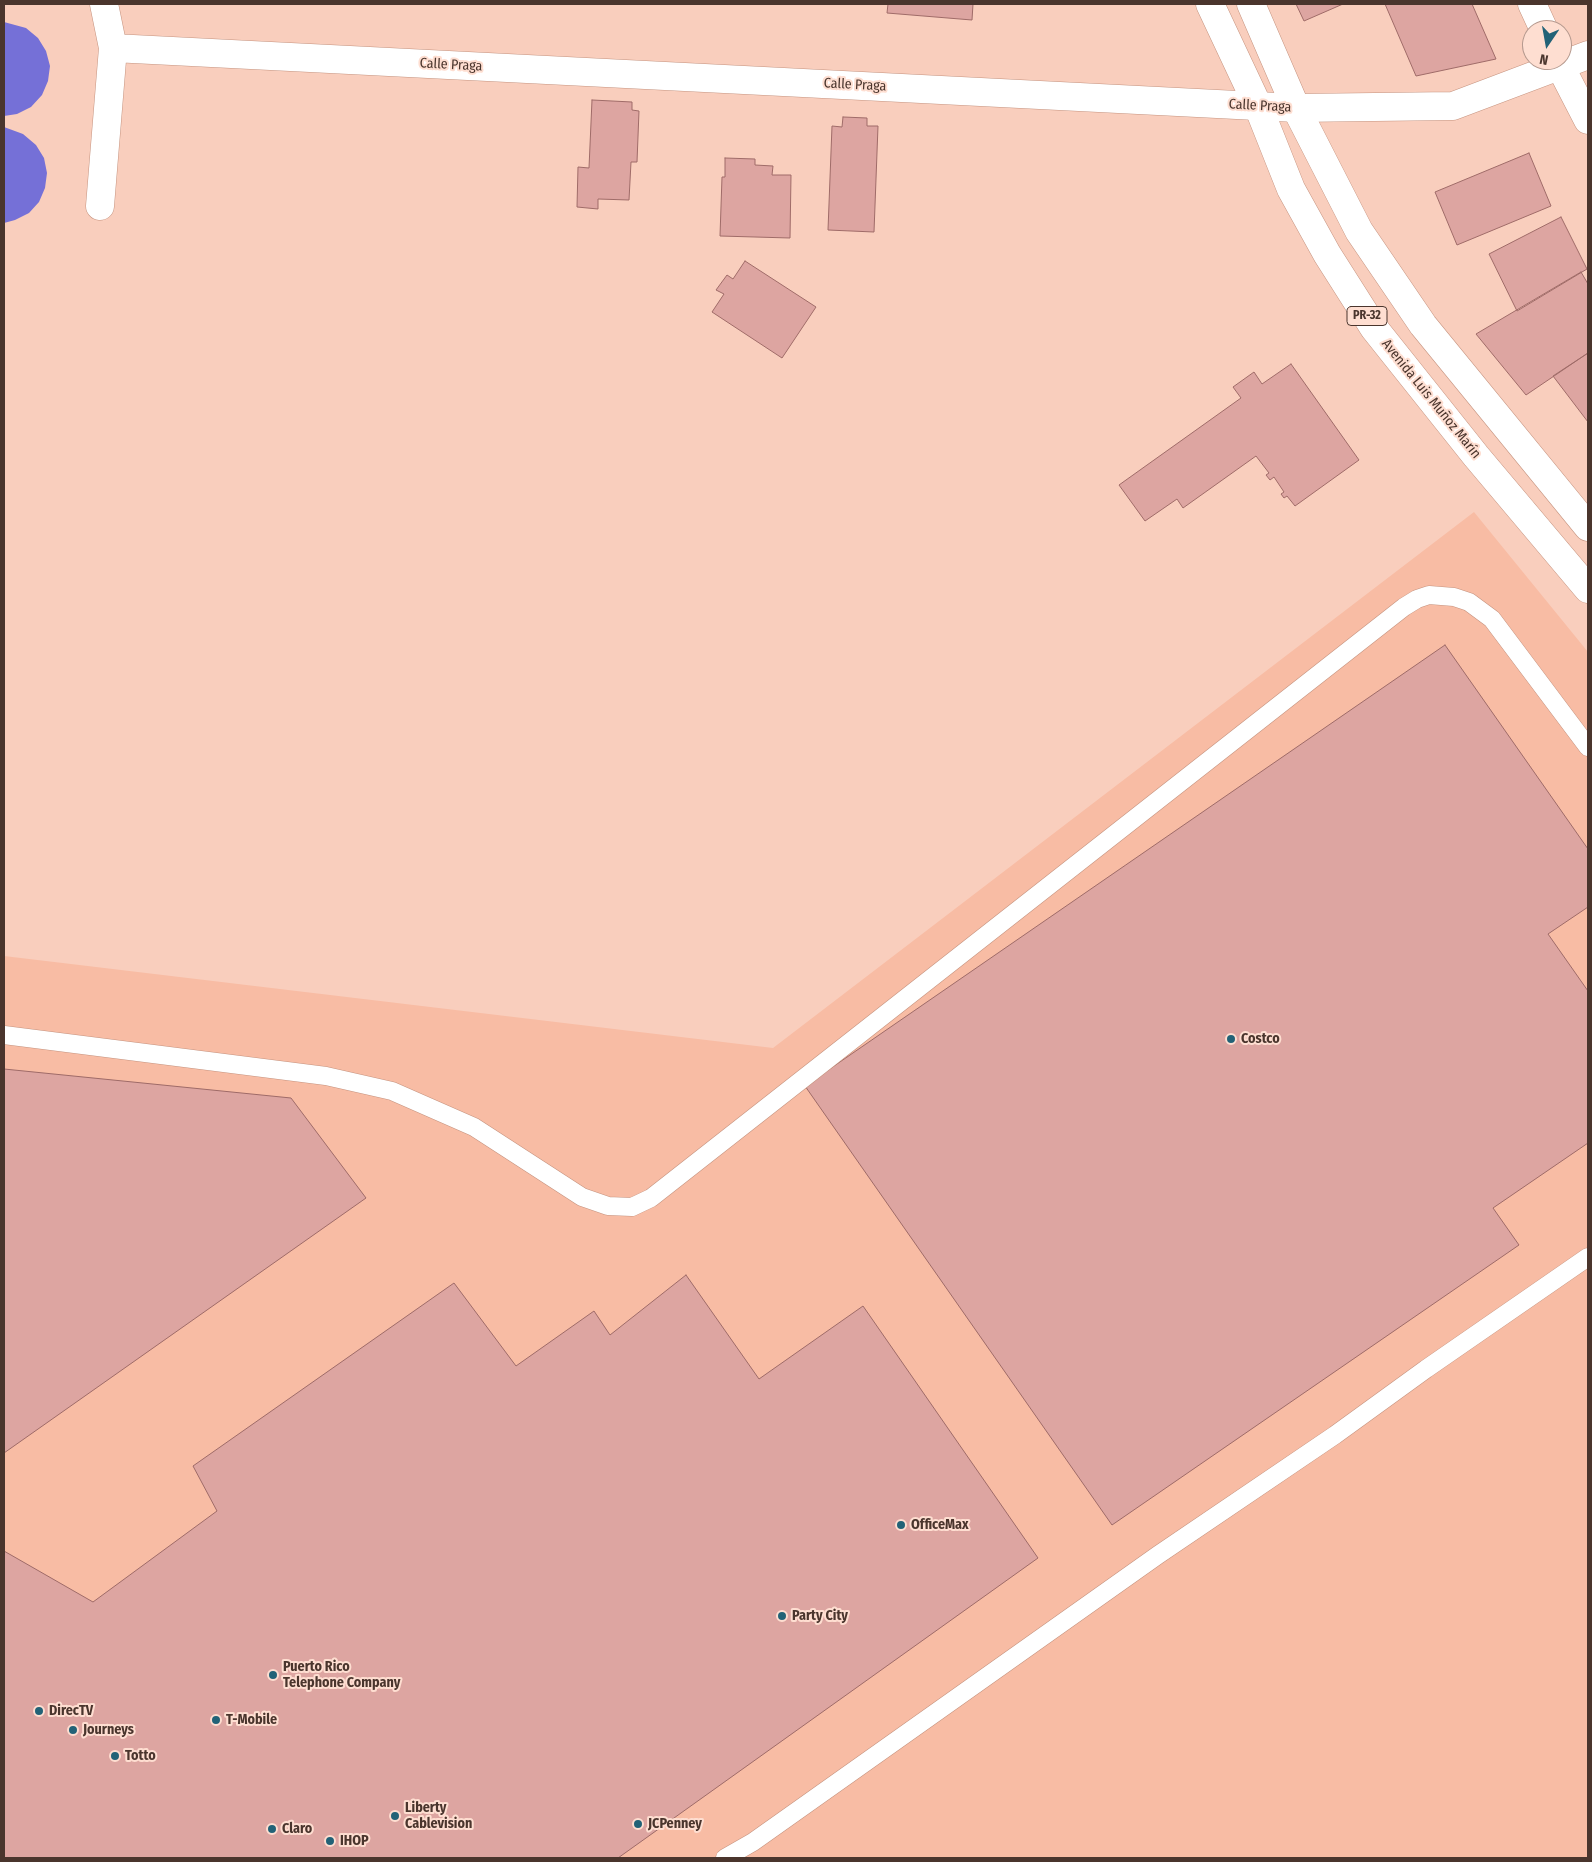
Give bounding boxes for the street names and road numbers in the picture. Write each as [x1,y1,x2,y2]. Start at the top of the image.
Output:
street label: Calle Praga [419,55,483,75]
street label: Calle Praga [823,75,887,95]
street label: Calle Praga [1228,96,1292,116]
road number: PR-32 [1347,306,1387,326]
street label: Avenida Luis Muñoz Marín [1378,336,1484,462]

